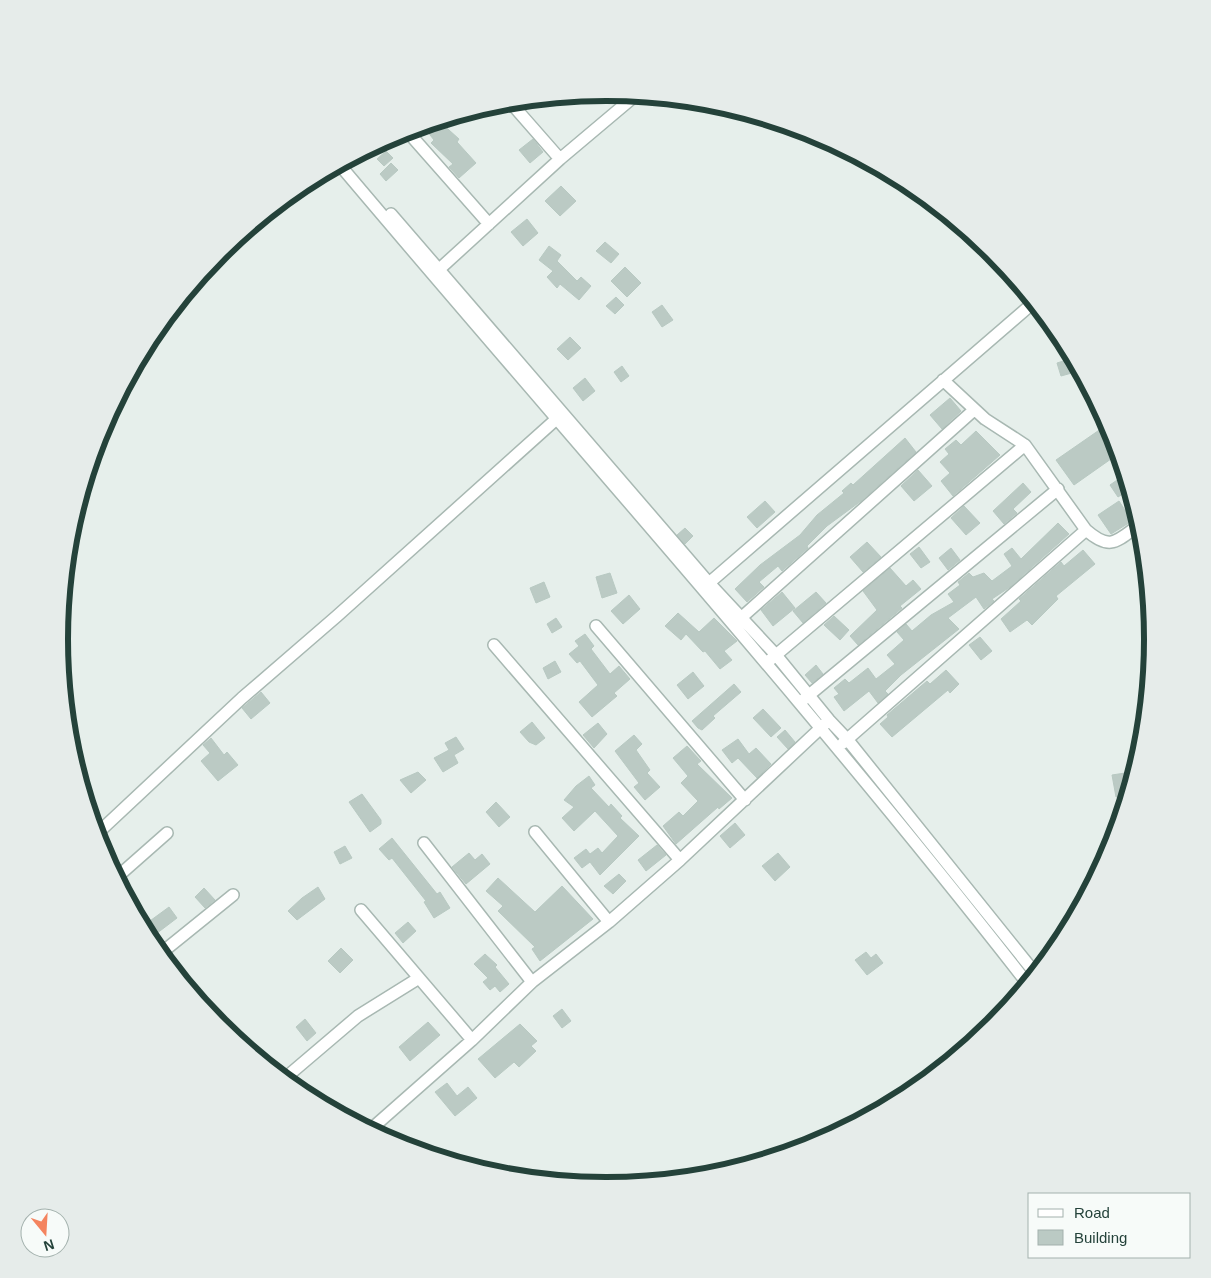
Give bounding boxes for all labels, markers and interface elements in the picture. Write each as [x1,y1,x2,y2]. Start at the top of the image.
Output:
legend [1028,1193,1191,1258]
text: Road [1074,1204,1110,1221]
north arrow [20,1208,70,1258]
text: Building [1074,1229,1127,1246]
text: N [42,1236,56,1255]

